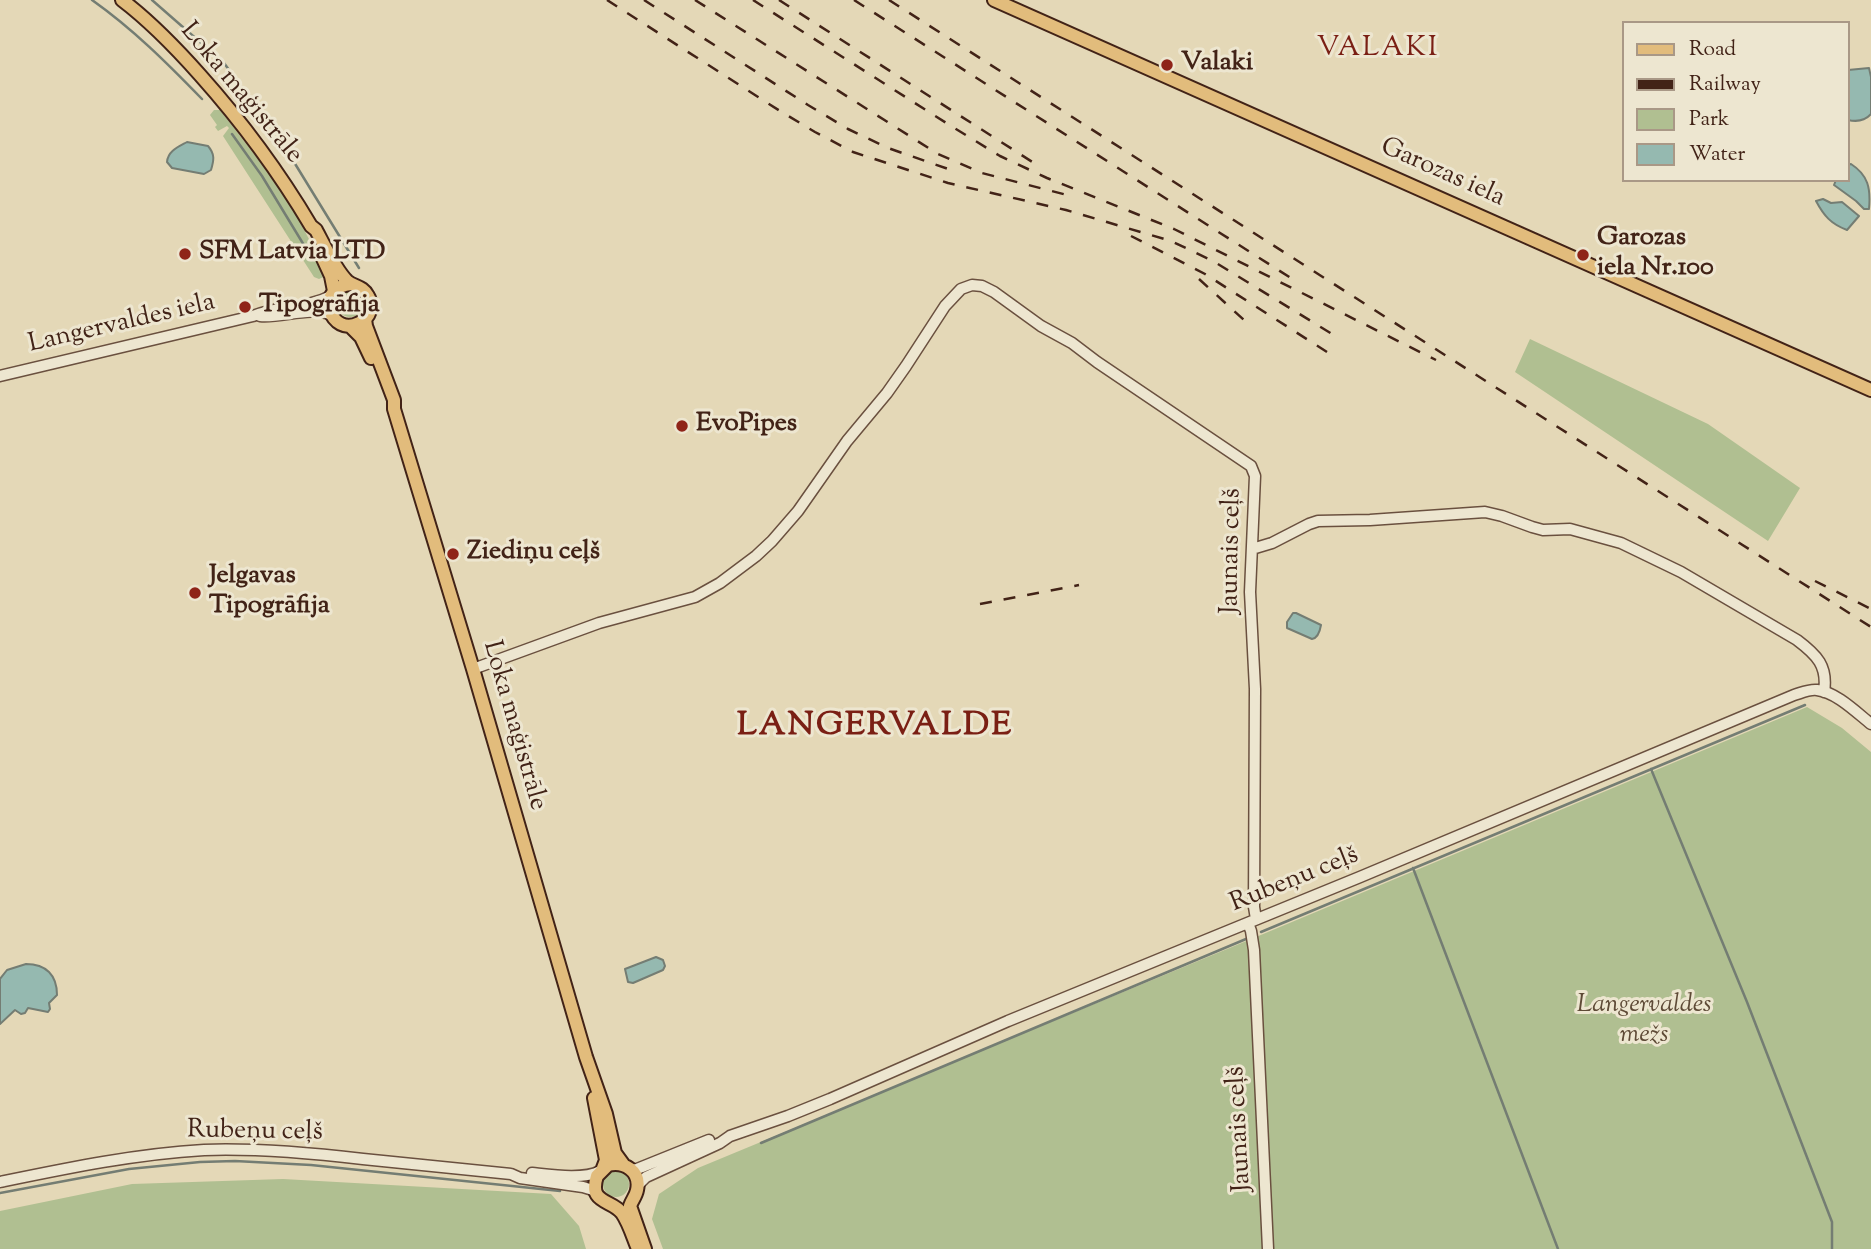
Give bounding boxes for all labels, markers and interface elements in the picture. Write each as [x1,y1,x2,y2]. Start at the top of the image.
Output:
street label: Loka maģistrāle [172,17,308,171]
legend [1622,21,1850,182]
district label: VALAKI [1318,33,1438,67]
text: Road [1689,35,1736,65]
place label: Valaki [1181,49,1253,81]
marker: Valaki [1159,57,1175,73]
text: Railway [1689,70,1761,100]
text: Park [1689,105,1729,135]
street label: Garozas iela [1375,133,1509,215]
text: Water [1689,140,1745,170]
place label: Garozas iela Nr.100 [1597,224,1714,286]
place label: SFM Latvia LTD [199,238,385,270]
marker: SFM Latvia LTD [177,246,193,262]
marker: Garozas iela Nr.100 [1575,247,1591,263]
street label: Langervaldes iela [26,288,218,362]
place label: Tipogrāfija [259,291,380,323]
marker: Tipogrāfija [237,299,253,315]
place label: EvoPipes [696,410,797,442]
marker: EvoPipes [674,418,690,434]
street label: Jaunais ceļš [1216,488,1250,614]
place label: Ziediņu ceļš [467,538,600,570]
marker: Ziediņu ceļš [445,546,461,562]
place label: Jelgavas Tipogrāfija [209,562,330,624]
marker: Jelgavas Tipogrāfija [187,585,203,601]
street label: Loka maģistrāle [474,638,552,814]
district label: LANGERVALDE [738,708,1012,748]
street label: Rubeņu ceļš [1226,841,1364,921]
park label: Langervaldes mežs [1577,991,1711,1052]
street label: Jaunais ceļš [1222,1065,1260,1193]
street label: Rubeņu ceļš [187,1116,323,1150]

